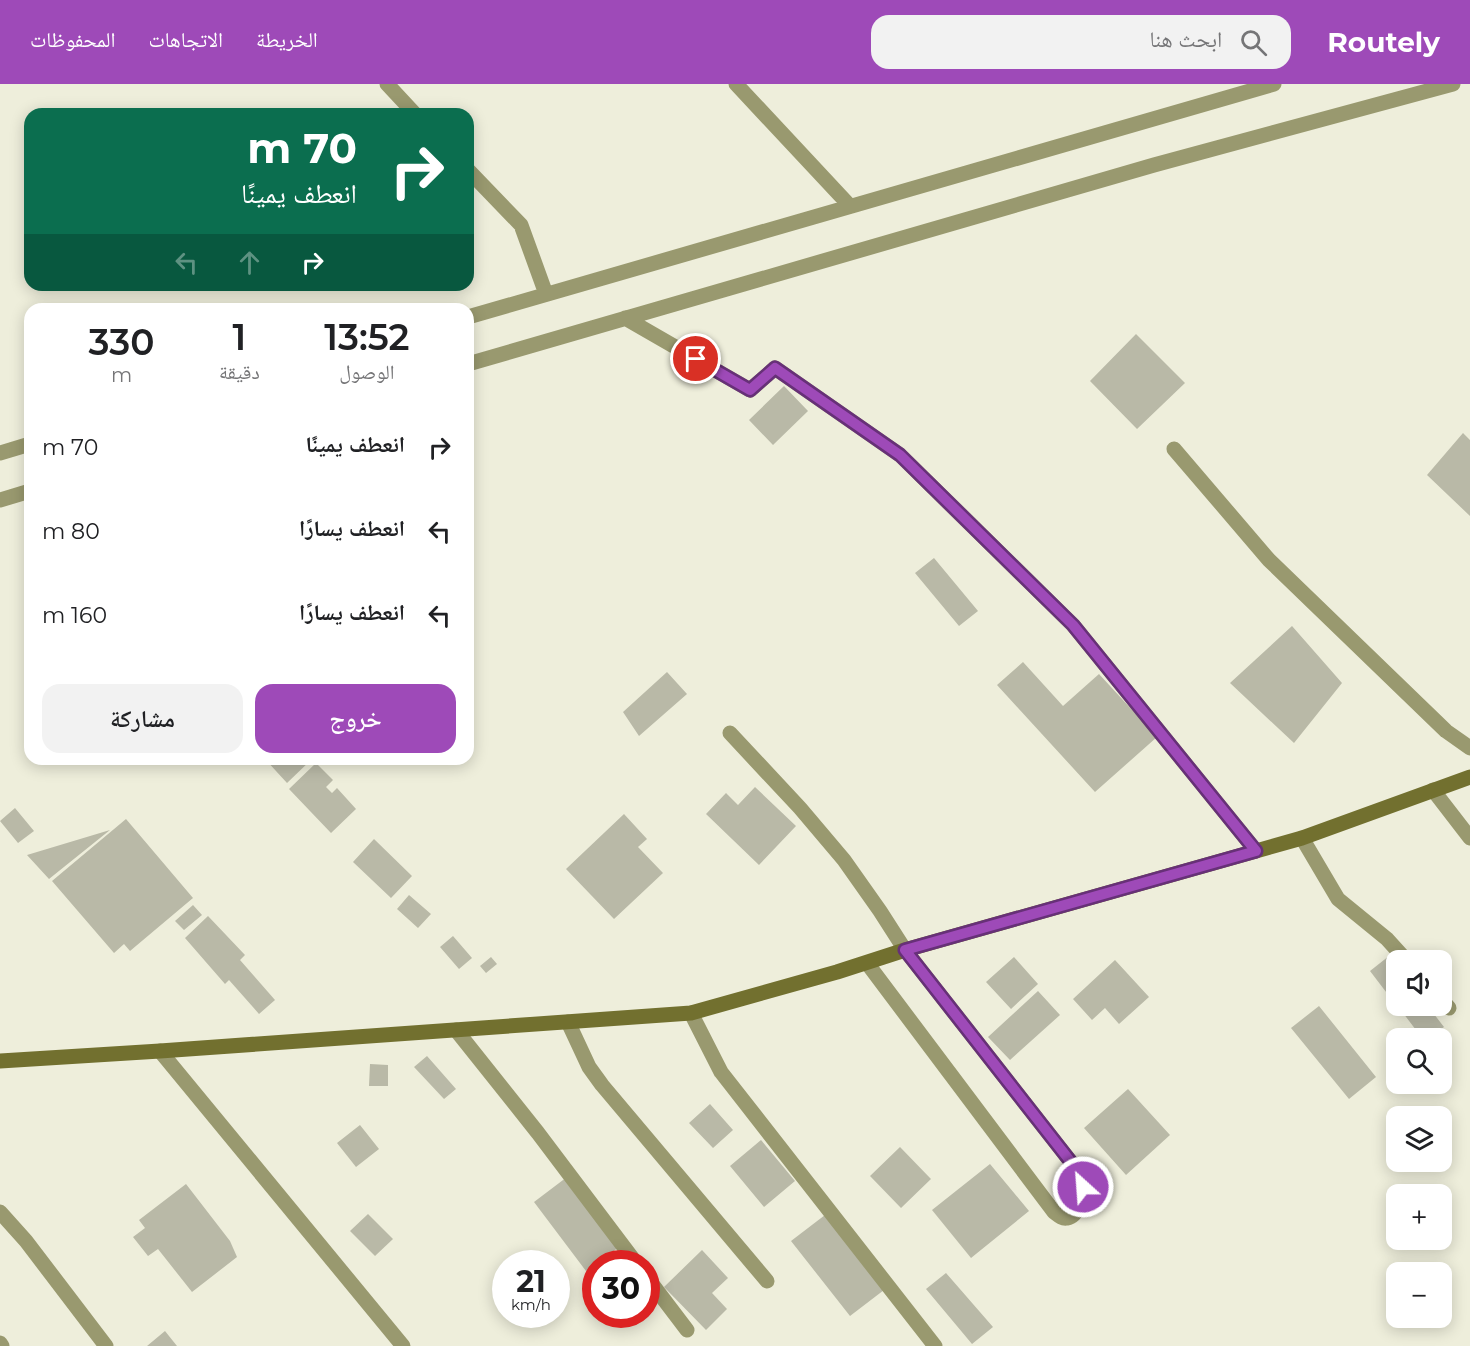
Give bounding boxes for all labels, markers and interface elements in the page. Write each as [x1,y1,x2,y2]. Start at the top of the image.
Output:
search box [871,15,1291,69]
text: Routely [1327,25,1440,59]
text: ابحث هنا [1149,26,1222,53]
icon: search [1237,26,1270,59]
text: المحفوظات [30,27,115,52]
text: الاتجاهات [148,27,223,52]
text: الخريطة [256,27,318,52]
text: 70 m [247,122,357,174]
icon: right [378,132,456,210]
text: انعطف يمينًا [241,177,357,210]
icon: left [170,246,203,279]
icon: ahead [233,246,266,279]
icon: right [296,246,329,279]
text: 1 [232,315,246,359]
text: 13:52 [324,315,409,359]
text: 330 [89,320,154,364]
pin [670,333,721,384]
icon: arrive [679,342,712,375]
text: دقيقة [219,360,260,384]
text: الوصول [339,360,395,384]
text: m [111,363,132,387]
text: انعطف يمينًا [305,431,405,458]
icon: right [423,431,456,464]
text: 70 m [42,434,98,461]
text: انعطف يسارًا [299,515,405,542]
icon: left [423,515,456,548]
text: 80 m [42,518,100,545]
text: انعطف يسارًا [299,599,405,626]
icon: left [423,599,456,632]
text: 160 m [42,602,107,629]
button: مشاركة [42,684,243,753]
button: خروج [255,684,456,753]
map controls [1386,950,1452,1328]
button: sound [1386,950,1452,1016]
button: search [1386,1028,1452,1094]
button: layers [1386,1106,1452,1172]
position arrow [1051,1155,1115,1219]
button: + [1386,1184,1452,1250]
speed limit sign: 30 [582,1250,660,1328]
button: − [1386,1262,1452,1328]
text: 21 [516,1263,546,1300]
text: km/h [511,1295,551,1314]

